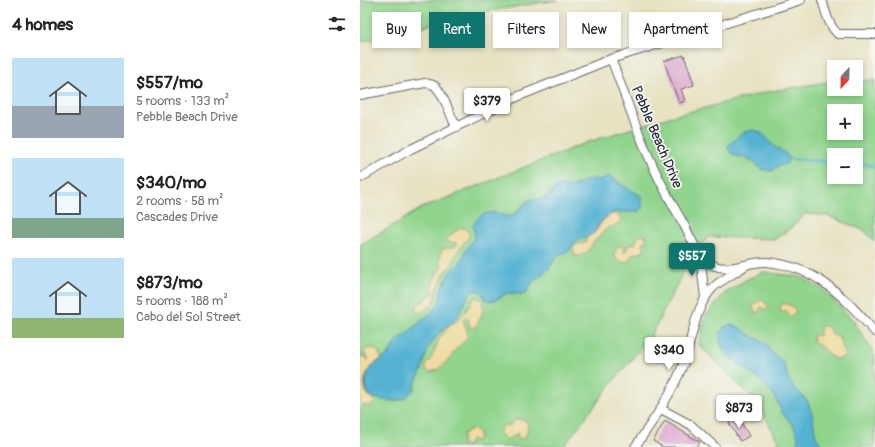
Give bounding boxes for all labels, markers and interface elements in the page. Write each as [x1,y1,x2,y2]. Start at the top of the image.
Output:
chip: Buy [372,12,421,48]
chip: Rent [429,12,485,48]
chip: Filters [493,12,559,48]
chip: New [567,12,621,48]
chip: Apartment [629,12,722,48]
icon: filters [326,13,348,35]
text: 4 homes [12,14,73,35]
north arrow [827,60,863,96]
map controls [827,60,863,184]
text: $557/mo [136,72,203,93]
icon: home [44,74,92,122]
street label: Pebble Beach Drive [628,83,686,191]
pin: $379 [463,88,511,122]
text: 5 rooms · 133 m² [136,93,229,109]
text: $379 [473,93,501,109]
button: + [827,104,863,140]
text: Pebble Beach Drive [136,109,238,125]
button: − [827,148,863,184]
text: $340/mo [136,172,207,193]
icon: home [44,174,92,222]
text: 2 rooms · 58 m² [136,193,223,209]
text: Cascades Drive [136,209,218,225]
pin: $557 [668,243,716,277]
text: $557 [678,248,706,264]
text: $873/mo [136,272,203,293]
icon: home [44,274,92,322]
text: 5 rooms · 188 m² [136,293,228,309]
text: Cabo del Sol Street [136,309,241,325]
pin: $340 [645,337,693,371]
text: $340 [654,342,684,358]
pin: $873 [715,395,763,429]
text: $873 [725,400,753,416]

